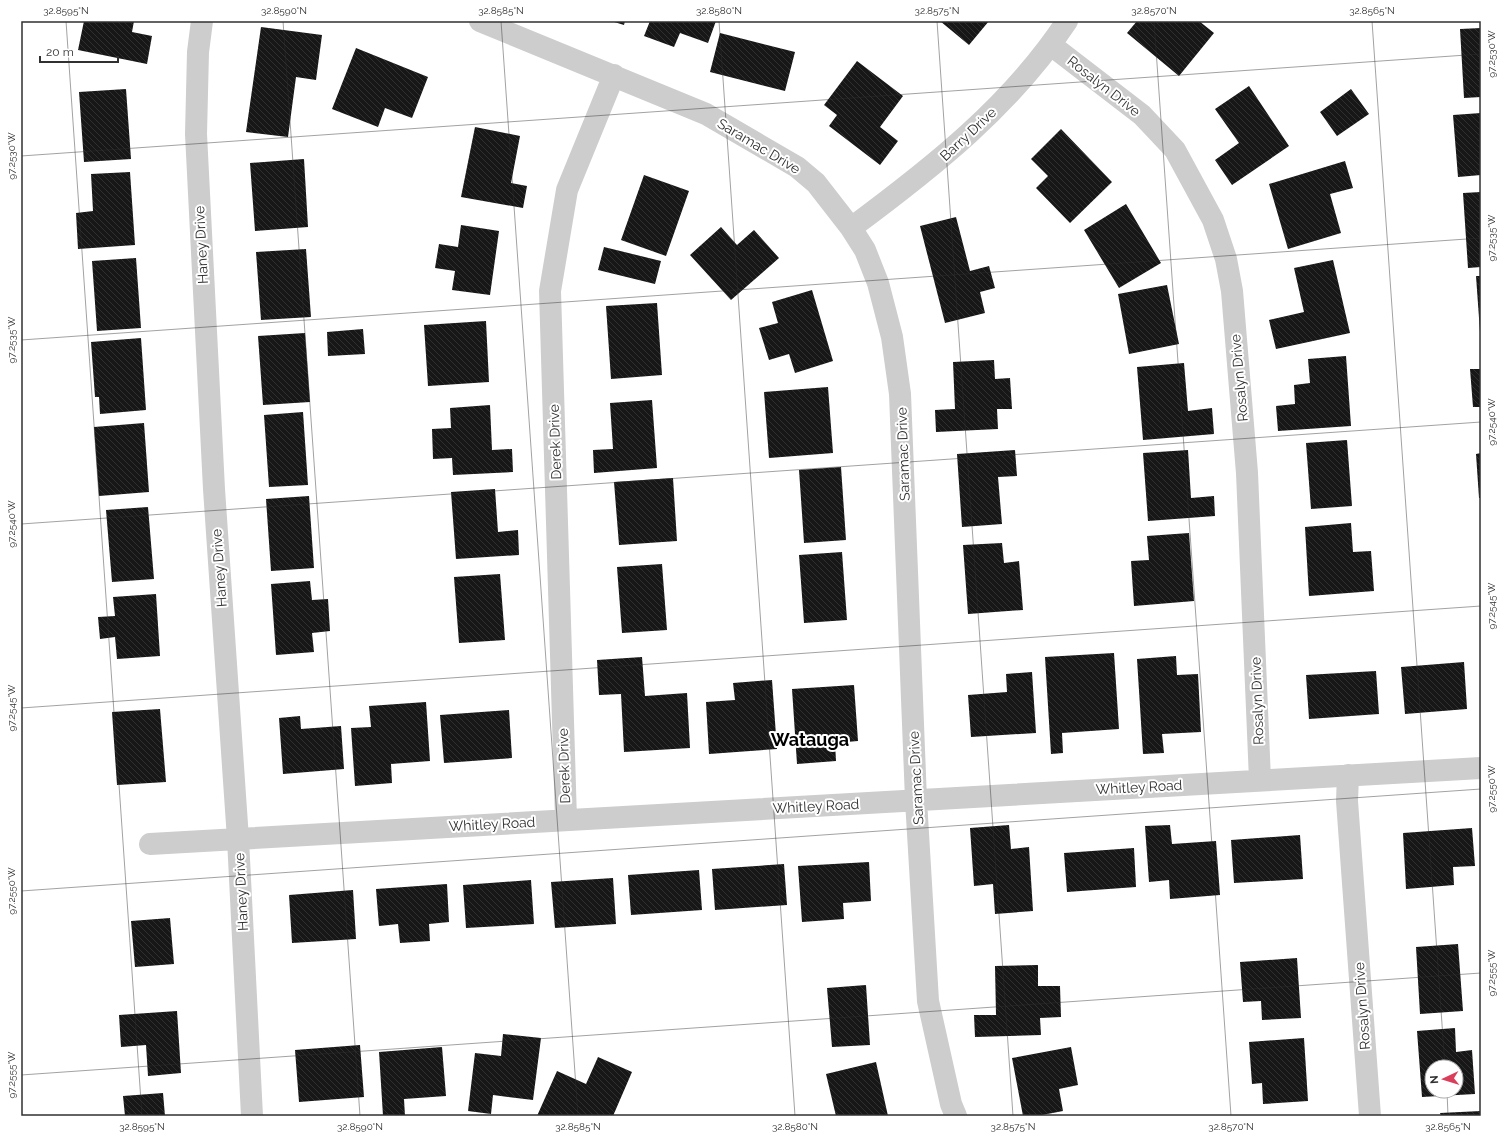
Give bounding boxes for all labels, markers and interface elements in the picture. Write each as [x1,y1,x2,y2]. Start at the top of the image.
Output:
text: 32.8595°N [43,5,89,16]
text: 32.8590°N [261,5,307,16]
text: 32.8585°N [478,5,524,16]
text: 32.8580°N [696,5,742,16]
text: 32.8575°N [915,5,959,16]
text: 32.8570°N [1131,5,1177,16]
text: 32.8565°N [1349,5,1395,16]
text: 97.2530°W [1486,30,1497,78]
scale bar [40,38,118,64]
text: 20 m [46,45,74,59]
street label: Rosalyn Drive [1064,53,1144,119]
street label: Barry Drive [937,104,999,164]
street label: Saramac Drive [715,115,803,177]
text: 97.2530°W [6,132,17,180]
street label: Haney Drive [191,206,211,284]
text: 97.2535°W [1486,214,1497,261]
text: 97.2535°W [6,316,17,363]
street label: Rosalyn Drive [1227,334,1251,422]
text: 97.2540°W [1486,398,1497,446]
street label: Derek Drive [546,404,564,480]
street label: Saramac Drive [893,407,913,501]
text: 97.2540°W [6,500,17,548]
street label: Haney Drive [208,528,230,608]
text: 97.2545°W [1486,582,1497,630]
street label: Rosalyn Drive [1247,657,1267,745]
text: 97.2545°W [6,684,17,732]
street label: Derek Drive [555,728,573,804]
district label: Watauga [771,729,849,750]
street label: Saramac Drive [906,731,926,825]
text: 97.2550°W [1486,765,1497,813]
street label: Whitley Road [1095,777,1183,797]
street label: Whitley Road [772,796,860,816]
street label: Whitley Road [448,814,536,834]
street label: Haney Drive [231,853,251,931]
text: 97.2550°W [6,867,17,915]
text: 97.2555°W [1486,949,1497,997]
street label: Rosalyn Drive [1351,962,1373,1050]
text: 97.2555°W [6,1051,17,1099]
north arrow [1424,1059,1464,1099]
text: N [1428,1075,1441,1084]
text: 32.8595°N [119,1121,165,1132]
text: 32.8590°N [337,1121,383,1132]
text: 32.8585°N [555,1121,601,1132]
text: 32.8580°N [772,1121,818,1132]
text: 32.8575°N [991,1121,1035,1132]
text: 32.8570°N [1208,1121,1254,1132]
text: 32.8565°N [1425,1121,1471,1132]

